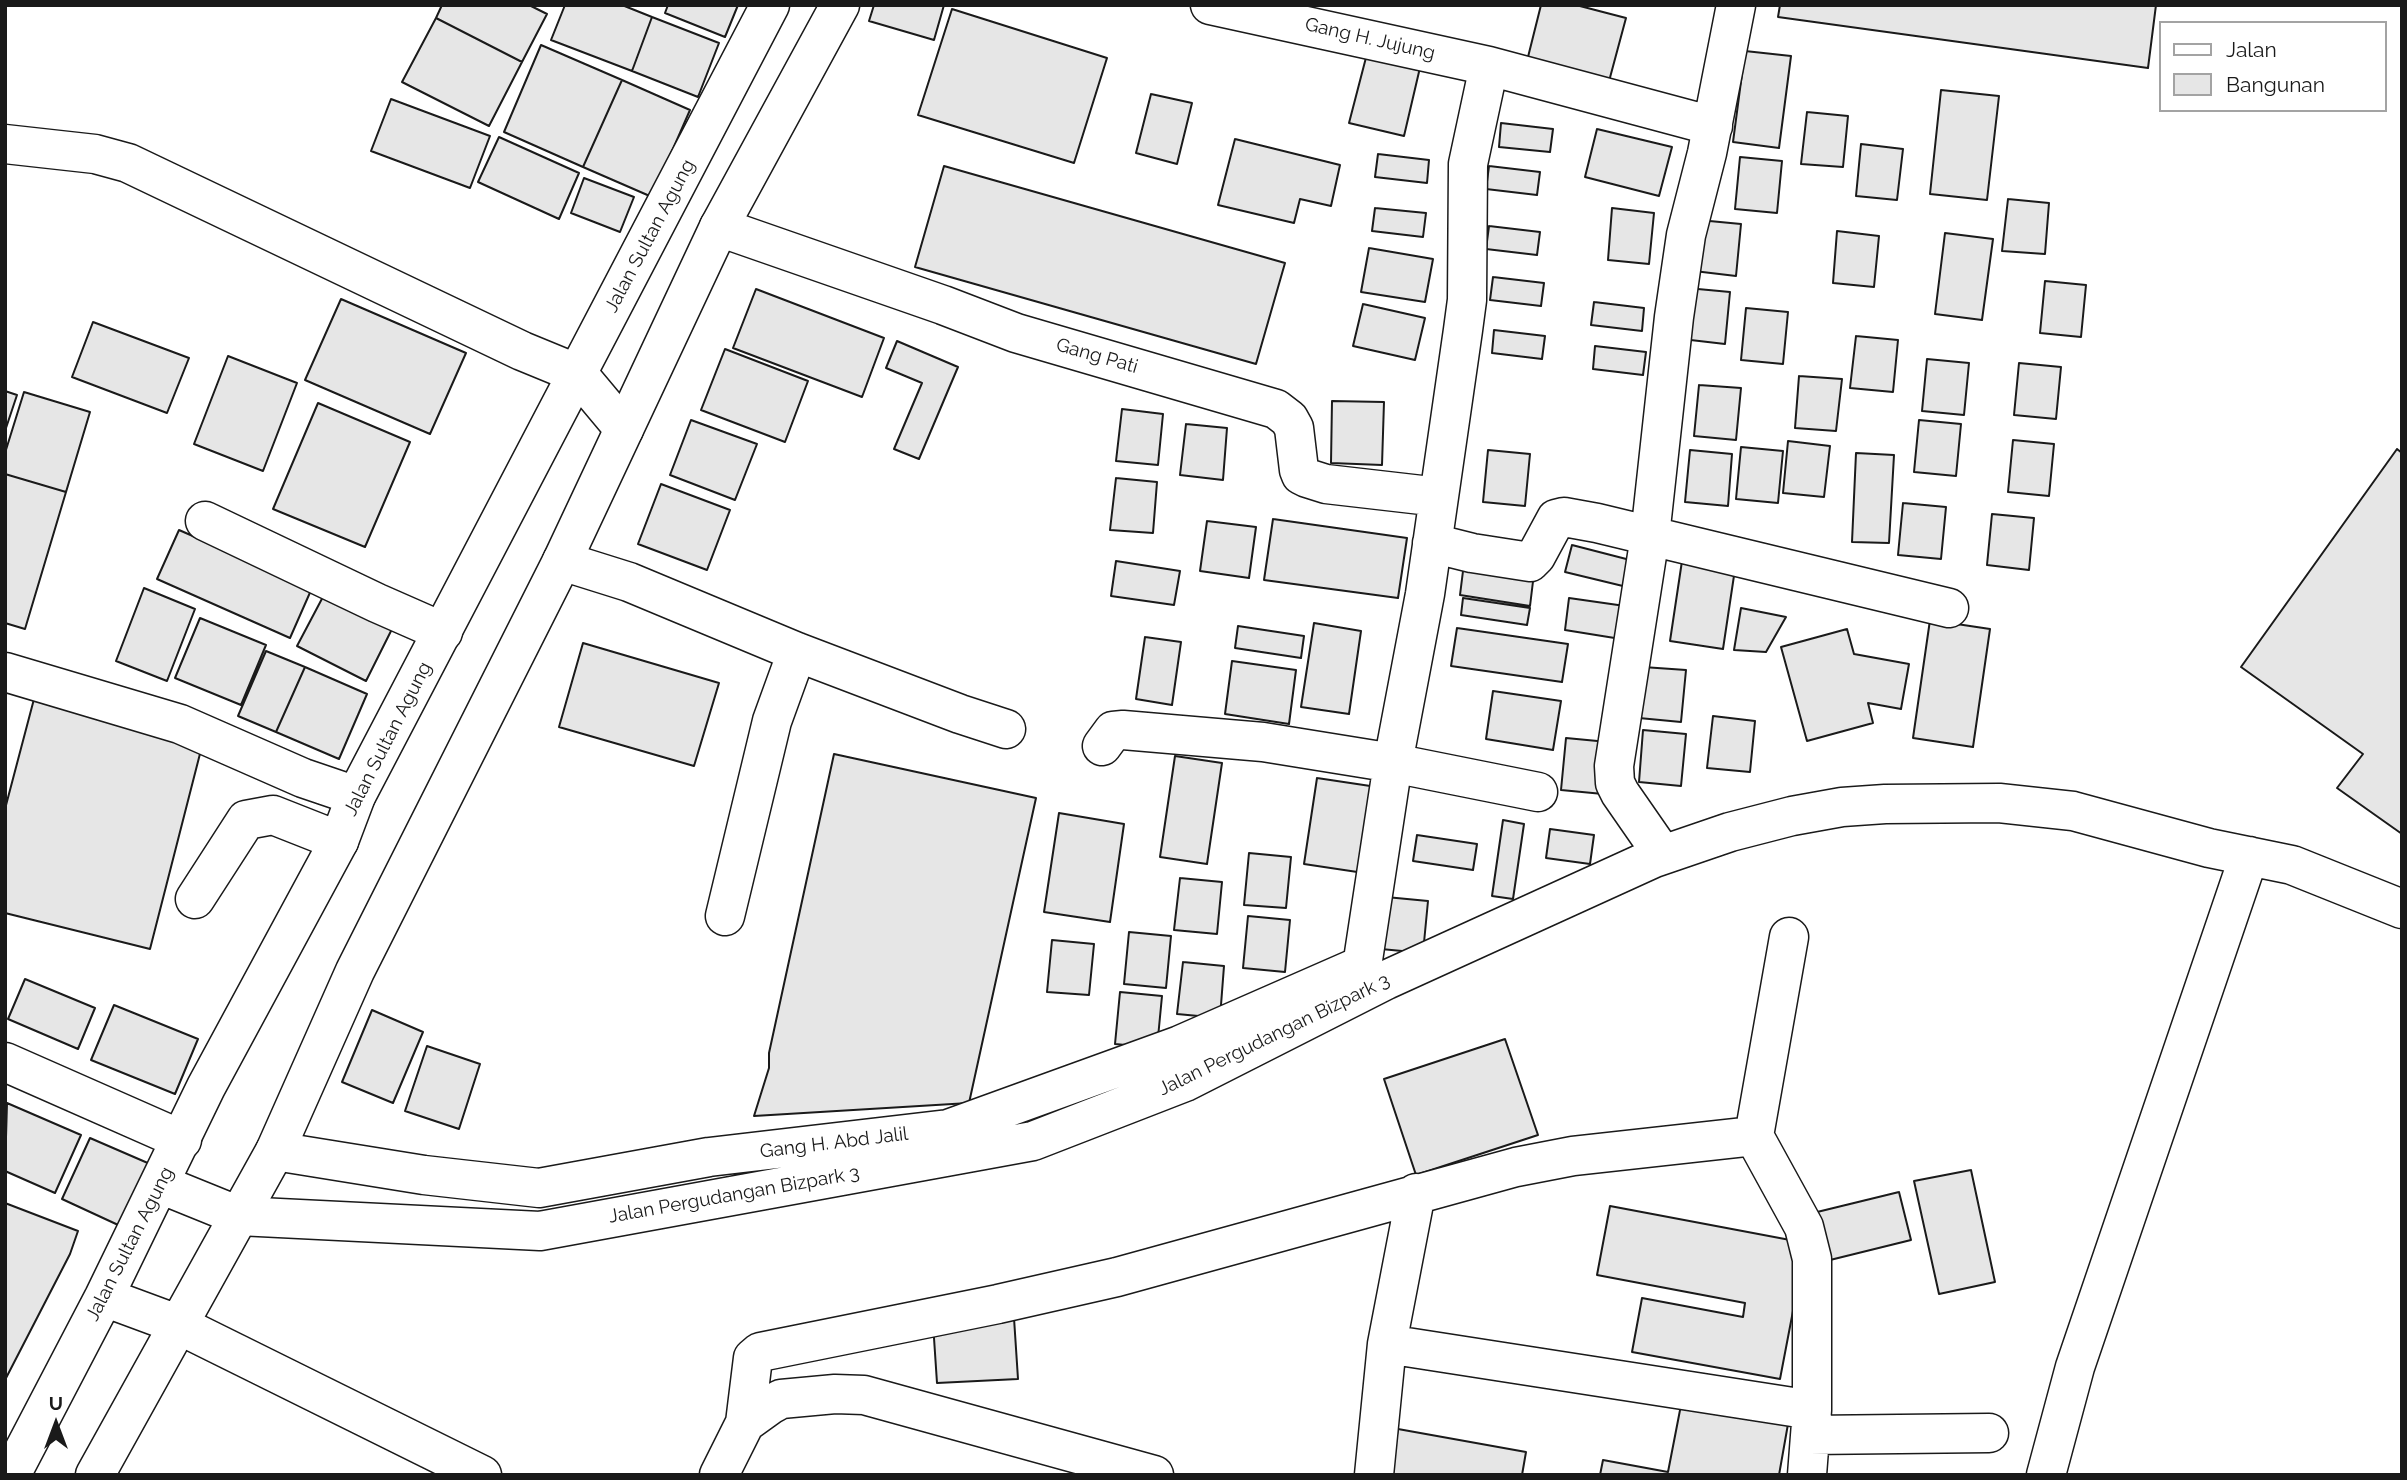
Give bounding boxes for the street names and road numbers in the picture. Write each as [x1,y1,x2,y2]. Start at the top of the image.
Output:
street label: Gang H. Jujung [1303,13,1437,65]
street label: Jalan Sultan Agung [600,156,700,316]
street label: Gang Pati [1053,333,1141,379]
street label: Jalan Sultan Agung [339,658,437,820]
street label: Jalan Pergudangan Bizpark 3 [1155,969,1393,1101]
street label: Gang H. Abd Jalil [759,1123,909,1163]
street label: Jalan Pergudangan Bizpark 3 [607,1162,861,1228]
street label: Jalan Sultan Agung [81,1163,179,1325]

